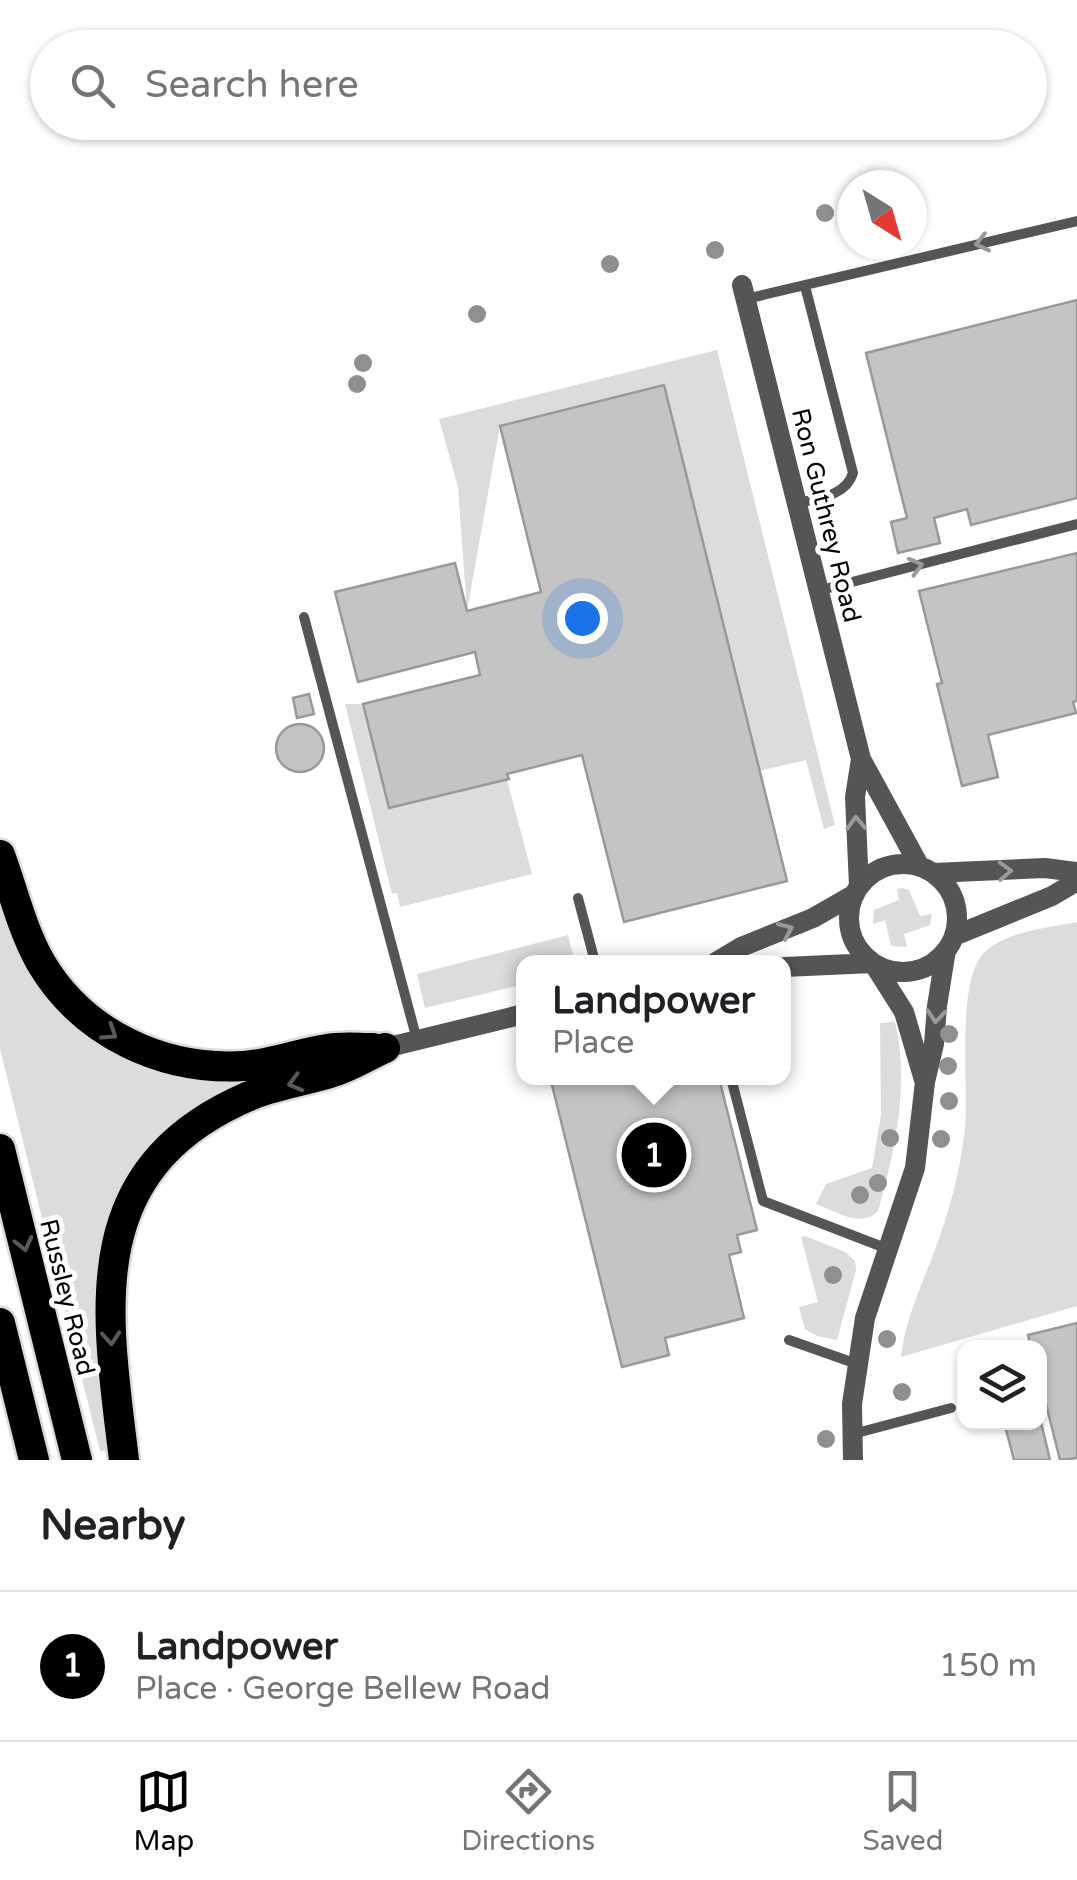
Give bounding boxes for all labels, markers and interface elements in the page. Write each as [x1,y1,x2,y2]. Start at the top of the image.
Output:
search box [30,30,1047,140]
icon: search [65,58,120,113]
text: Search here [145,62,359,108]
north arrow [837,170,927,260]
one-way arrow [974,231,991,252]
street label: Ron Guthrey Road [785,405,867,625]
one-way arrow [906,556,924,577]
your location [557,593,608,644]
one-way arrow [846,814,867,830]
one-way arrow [998,860,1013,881]
one-way arrow [776,922,794,942]
popup [516,955,791,1085]
text: Landpower [552,978,755,1024]
one-way arrow [926,1009,948,1025]
one-way arrow [99,1020,117,1039]
text: Place [552,1024,634,1062]
one-way arrow [287,1071,304,1092]
pin: 1 [622,1118,686,1192]
street label: Russley Road [33,1216,101,1379]
one-way arrow [12,1235,33,1252]
one-way arrow [100,1330,122,1346]
map controls [957,1340,1047,1430]
button: layers [957,1340,1047,1430]
text: Nearby [40,1500,185,1551]
text: Landpower [135,1624,338,1670]
text: 1 [62,1647,83,1685]
text: 150 m [939,1647,1037,1685]
text: Place · George Bellew Road [135,1670,551,1708]
tab: Map [134,1764,194,1858]
tab: Directions [461,1764,595,1858]
tab: Saved [862,1764,943,1858]

